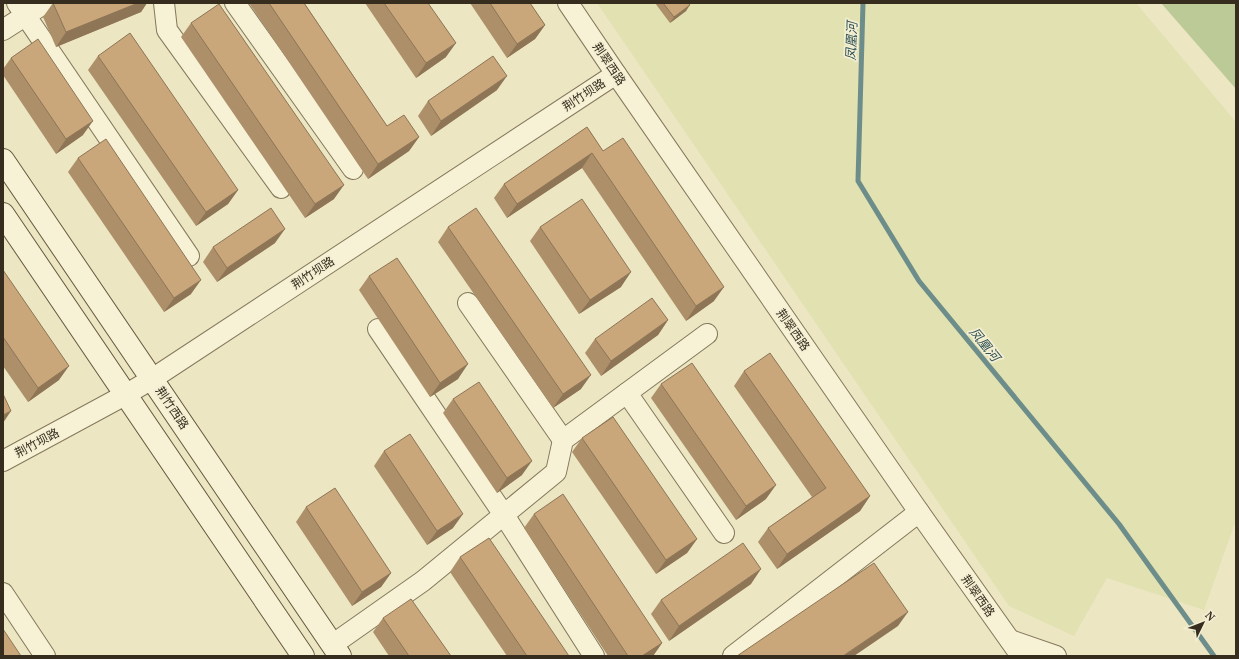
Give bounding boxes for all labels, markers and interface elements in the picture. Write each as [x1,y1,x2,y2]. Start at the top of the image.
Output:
water label: 凤凰河 [841,18,861,61]
street label: 荆翠西路 [590,40,629,88]
street label: 荆竹坝路 [560,75,608,114]
street label: 荆竹坝路 [289,253,337,292]
street label: 荆翠西路 [773,306,813,354]
water label: 凤凰河 [966,323,1006,367]
street label: 荆竹西路 [153,384,192,432]
street label: 荆竹坝路 [12,425,61,460]
street label: 荆翠西路 [958,572,998,620]
north arrow [1183,603,1223,643]
text: N [1202,608,1219,624]

